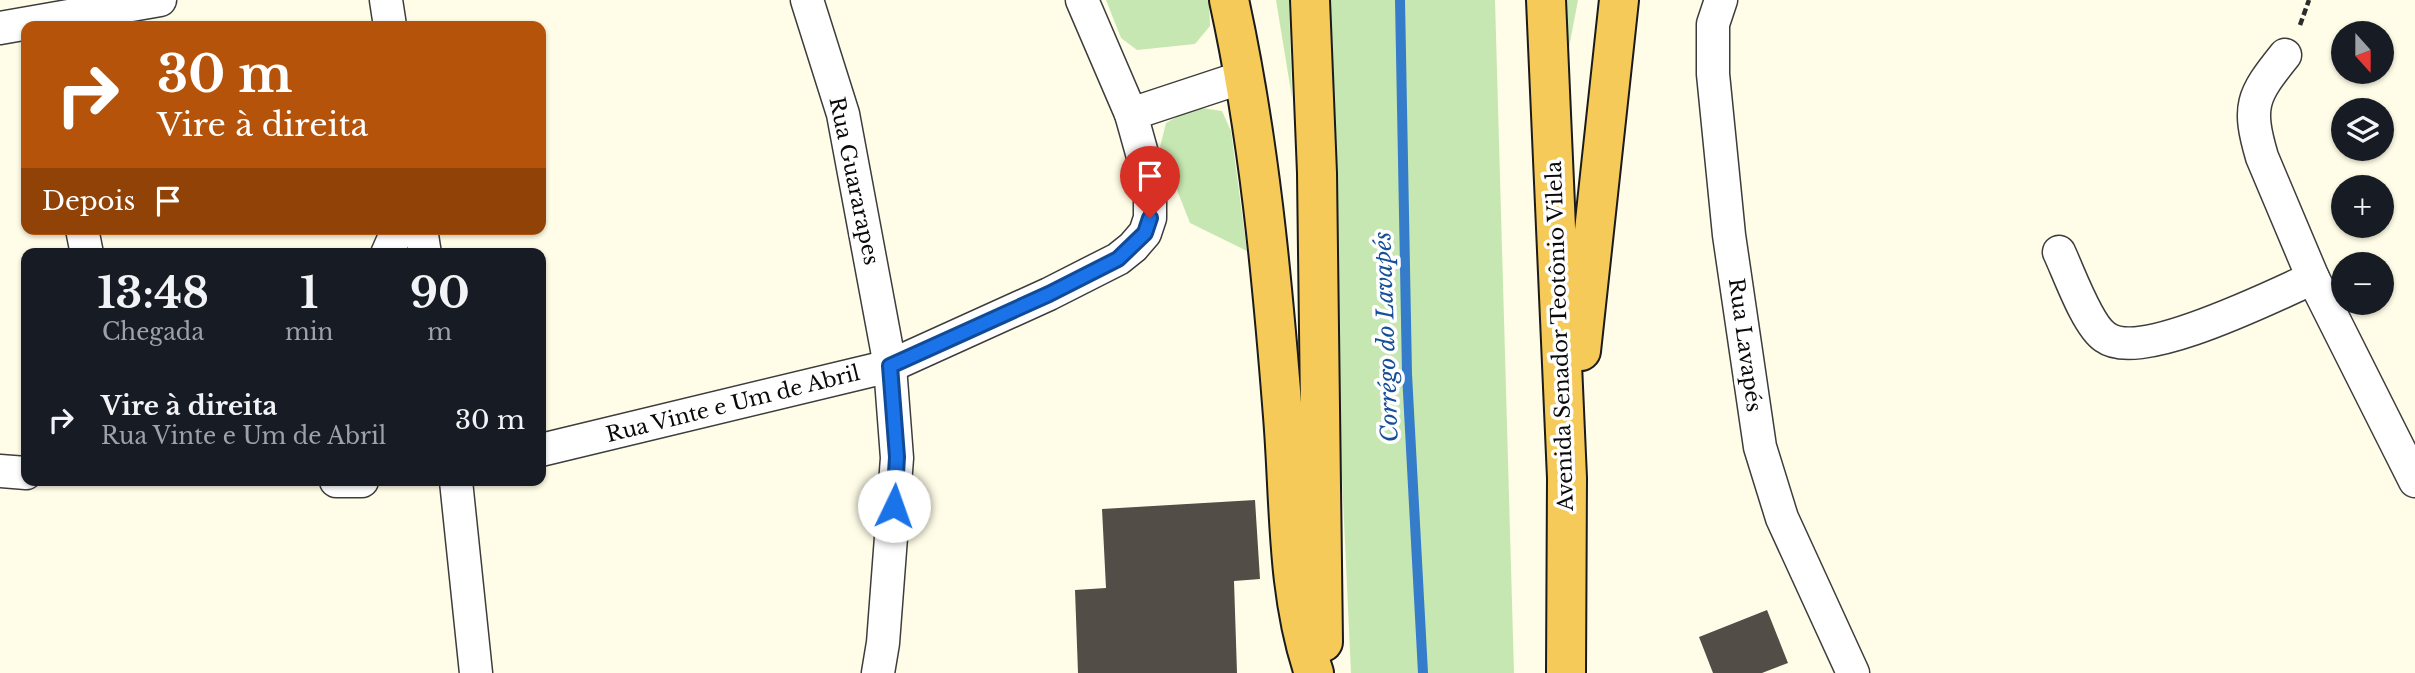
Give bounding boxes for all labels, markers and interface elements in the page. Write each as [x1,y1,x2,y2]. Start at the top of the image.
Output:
north arrow [2331,21,2394,84]
map controls [2331,21,2394,315]
text: 30 m [157,44,292,105]
icon: right [42,49,133,140]
street label: Rua Guararapes [823,95,885,267]
button: layers [2331,98,2394,161]
text: Vire à direita [157,105,368,145]
pin [1120,146,1180,218]
icon: arrive [1131,157,1169,195]
street label: Avenida Senador Teotônio Vilela [1541,160,1579,513]
button: + [2331,175,2394,238]
icon: arrive [149,182,187,220]
text: Depois [42,185,135,217]
water label: Corrégo do Lavapés [1368,231,1404,443]
button: − [2331,252,2394,315]
text: 13:48 [97,267,209,319]
text: 1 [300,267,318,319]
text: 90 [410,267,470,319]
street label: Rua Lavapés [1723,277,1767,413]
text: Chegada [102,318,204,346]
text: min [285,318,333,346]
text: m [427,318,452,346]
street label: Rua Vinte e Um de Abril [603,360,863,448]
text: Vire à direita [101,390,277,422]
icon: right [42,401,80,439]
text: 30 m [455,404,525,436]
text: Rua Vinte e Um de Abril [101,422,386,450]
position arrow [857,469,931,543]

